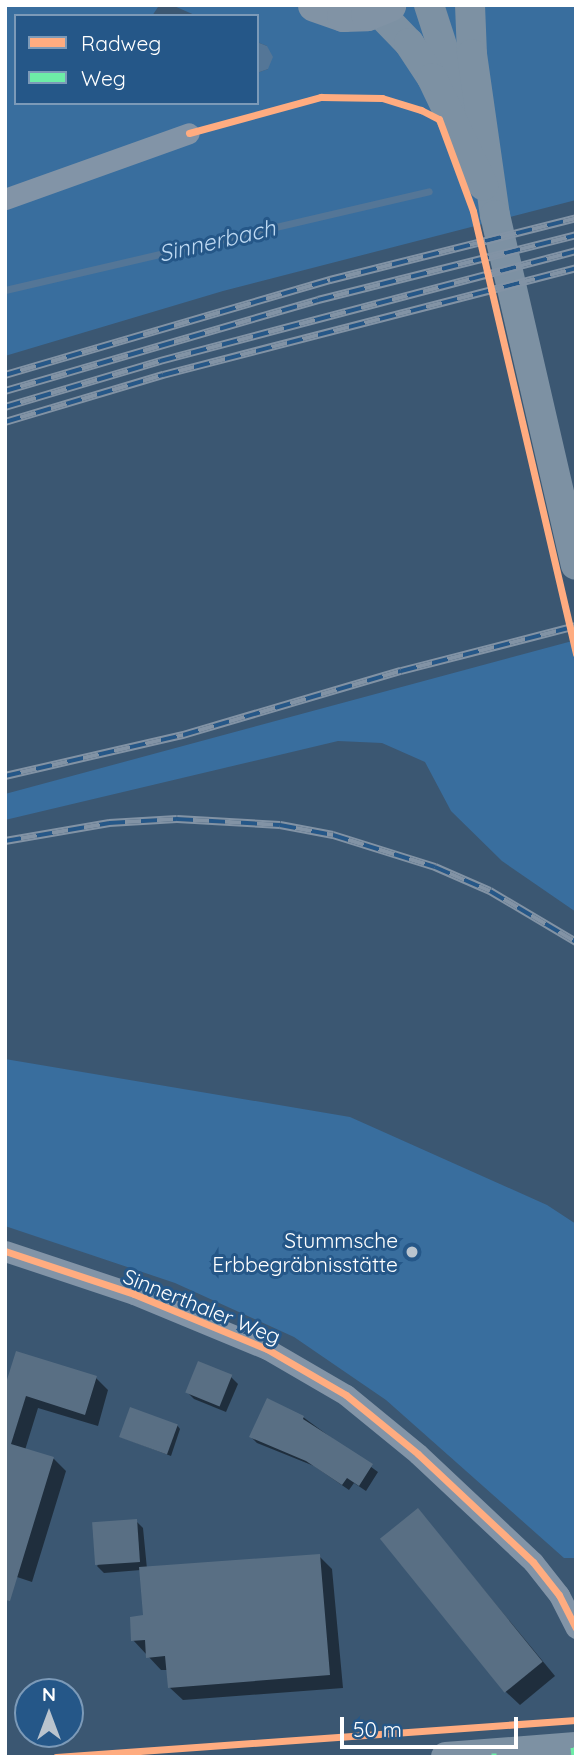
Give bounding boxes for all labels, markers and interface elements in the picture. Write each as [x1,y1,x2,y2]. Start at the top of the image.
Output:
legend [14,14,259,105]
text: Radweg [81,30,161,56]
text: Weg [81,65,126,91]
water label: Sinnerbach [156,214,278,268]
place label: Stummsche Erbbegräbnisstätte [212,1227,398,1277]
marker: Stummsche Erbbegräbnisstätte [404,1244,420,1260]
street label: Sinnerthaler Weg [120,1263,284,1349]
north arrow [14,1678,84,1748]
text: N [42,1682,56,1706]
scale bar [343,1702,522,1746]
text: 50 m [353,1716,402,1742]

